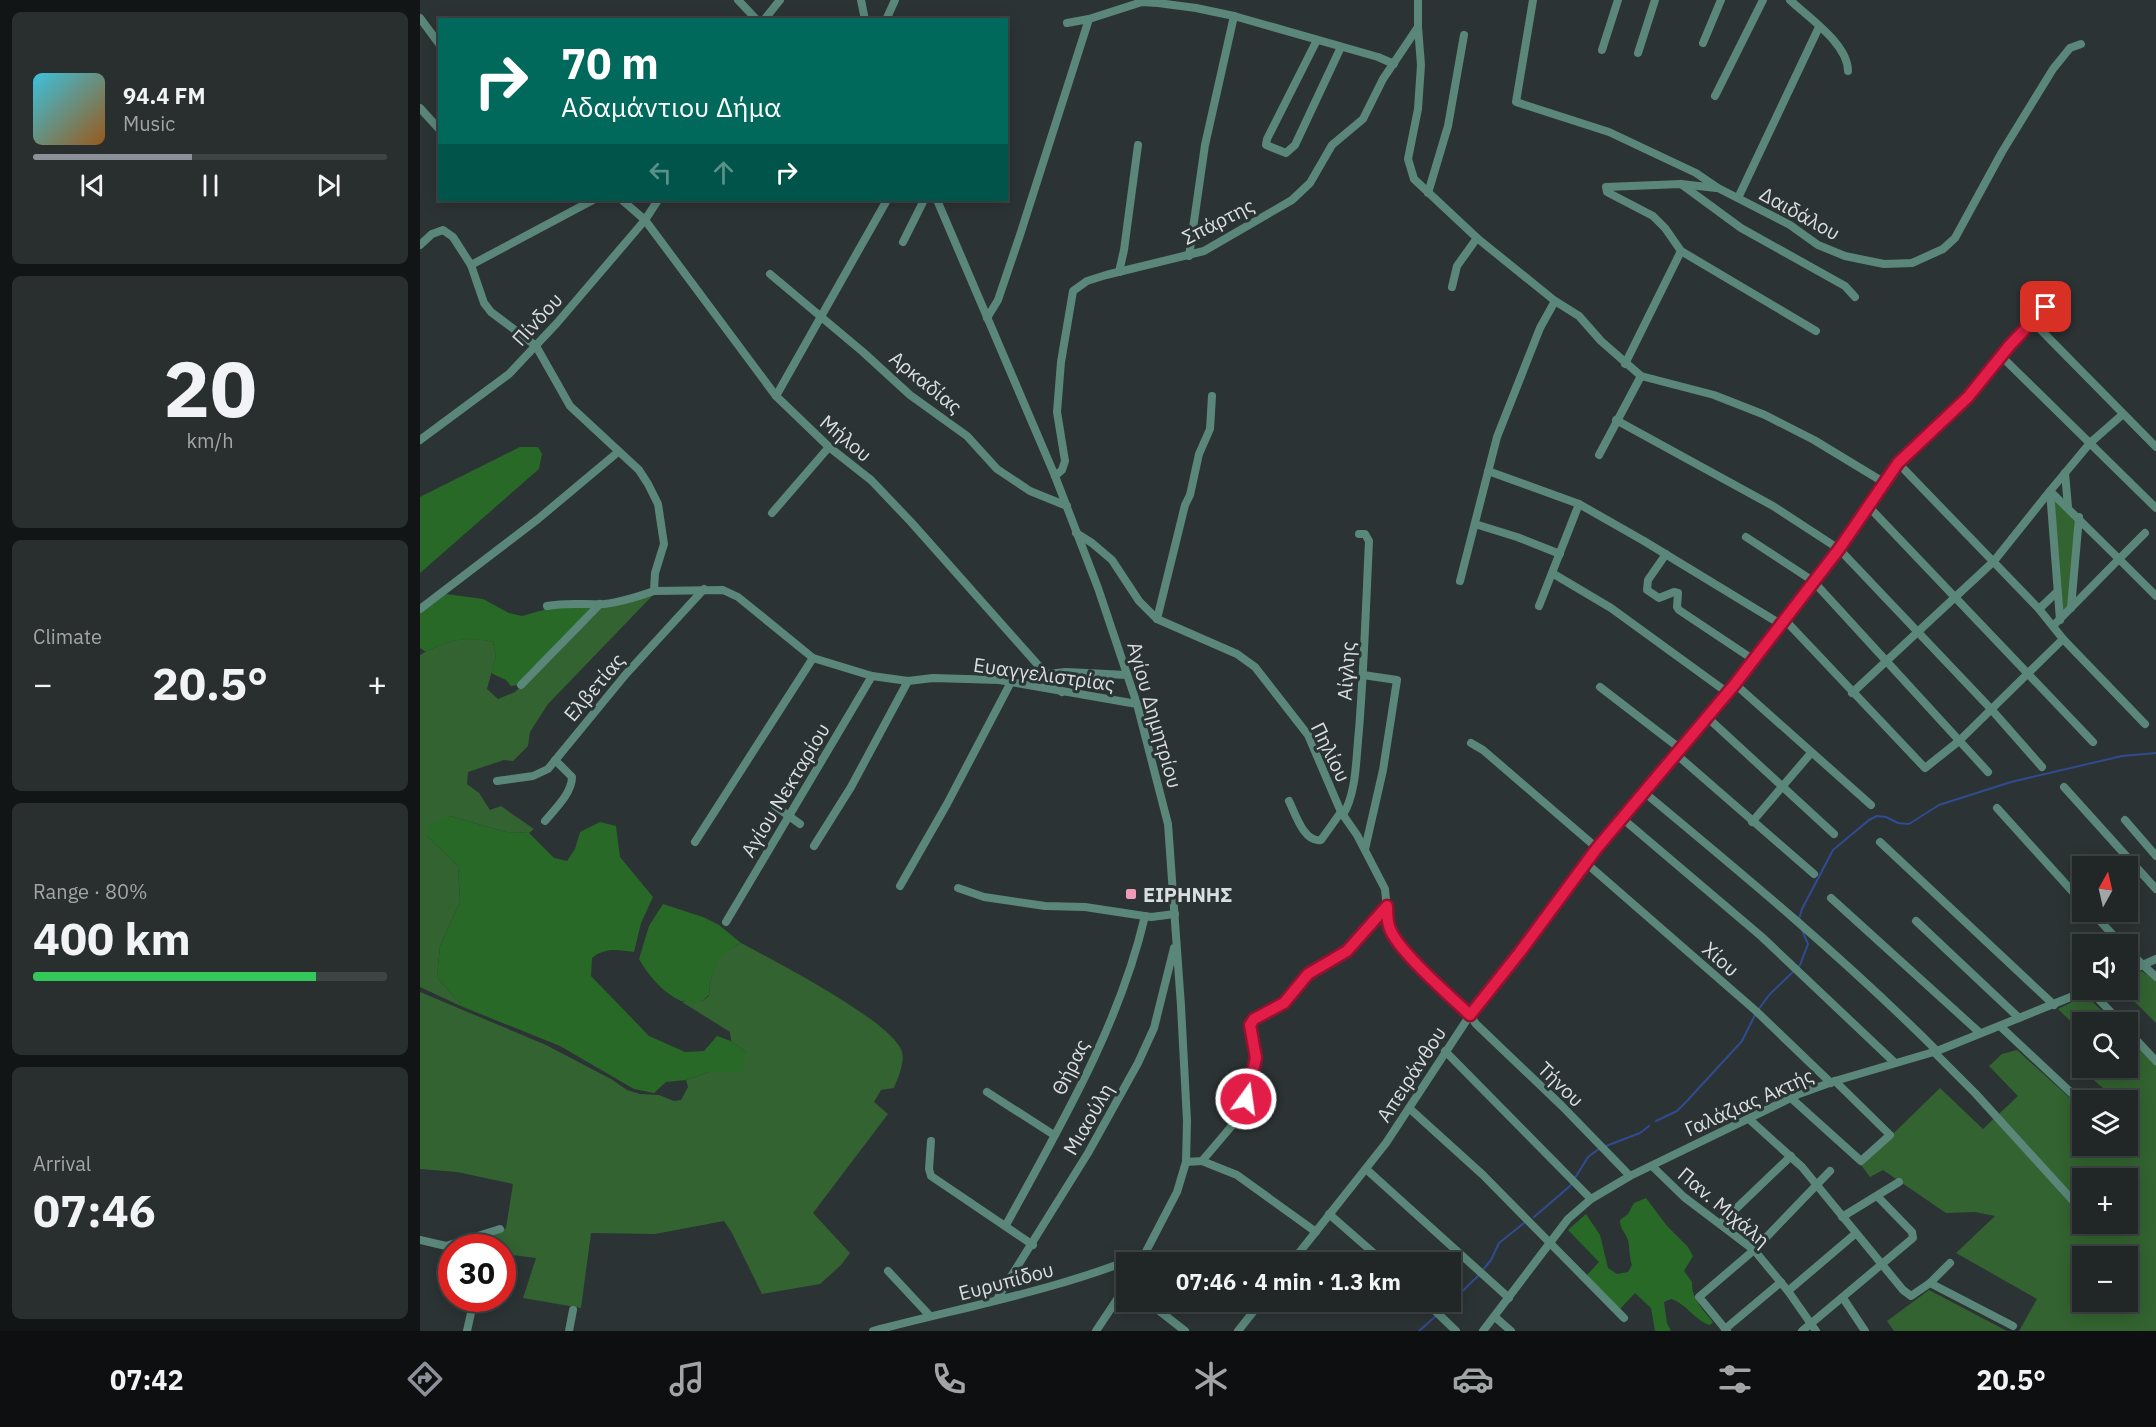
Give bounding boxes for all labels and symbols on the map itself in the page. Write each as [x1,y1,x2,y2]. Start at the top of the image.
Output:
street label: Δαιδάλου [1755,180,1845,246]
street label: Σπάρτης [1177,191,1259,251]
pin [2020,281,2071,332]
street label: Πίνδου [506,286,568,352]
street label: Αρκαδίας [884,344,968,420]
street label: Μήλου [814,408,878,468]
street label: Αγίου Δημητρίου [1121,639,1189,791]
street label: Αίγλης [1330,641,1362,701]
street label: Ελβετίας [557,647,631,727]
street label: Ευαγγελιστρίας [972,651,1116,697]
street label: Πηλίου [1305,717,1357,787]
street label: Αγίου Νεκταρίου [734,718,836,862]
north arrow [2072,856,2138,922]
place label: ΕΙΡΗΝΗΣ [1143,881,1233,908]
marker: ΕΙΡΗΝΗΣ [1124,887,1138,901]
street label: Χίου [1697,936,1745,982]
street label: Απειράνθου [1370,1021,1452,1127]
street label: Θήρας [1045,1035,1095,1099]
street label: Τήνου [1532,1055,1590,1113]
street label: Γαλάζιας Ακτής [1680,1061,1818,1143]
position arrow [1214,1067,1278,1131]
street label: Μιαούλη [1057,1078,1119,1160]
street label: Παν. Μιχάλη [1672,1161,1776,1253]
speed limit sign: 30 [438,1234,516,1312]
street label: Ευρυπίδου [955,1255,1057,1307]

